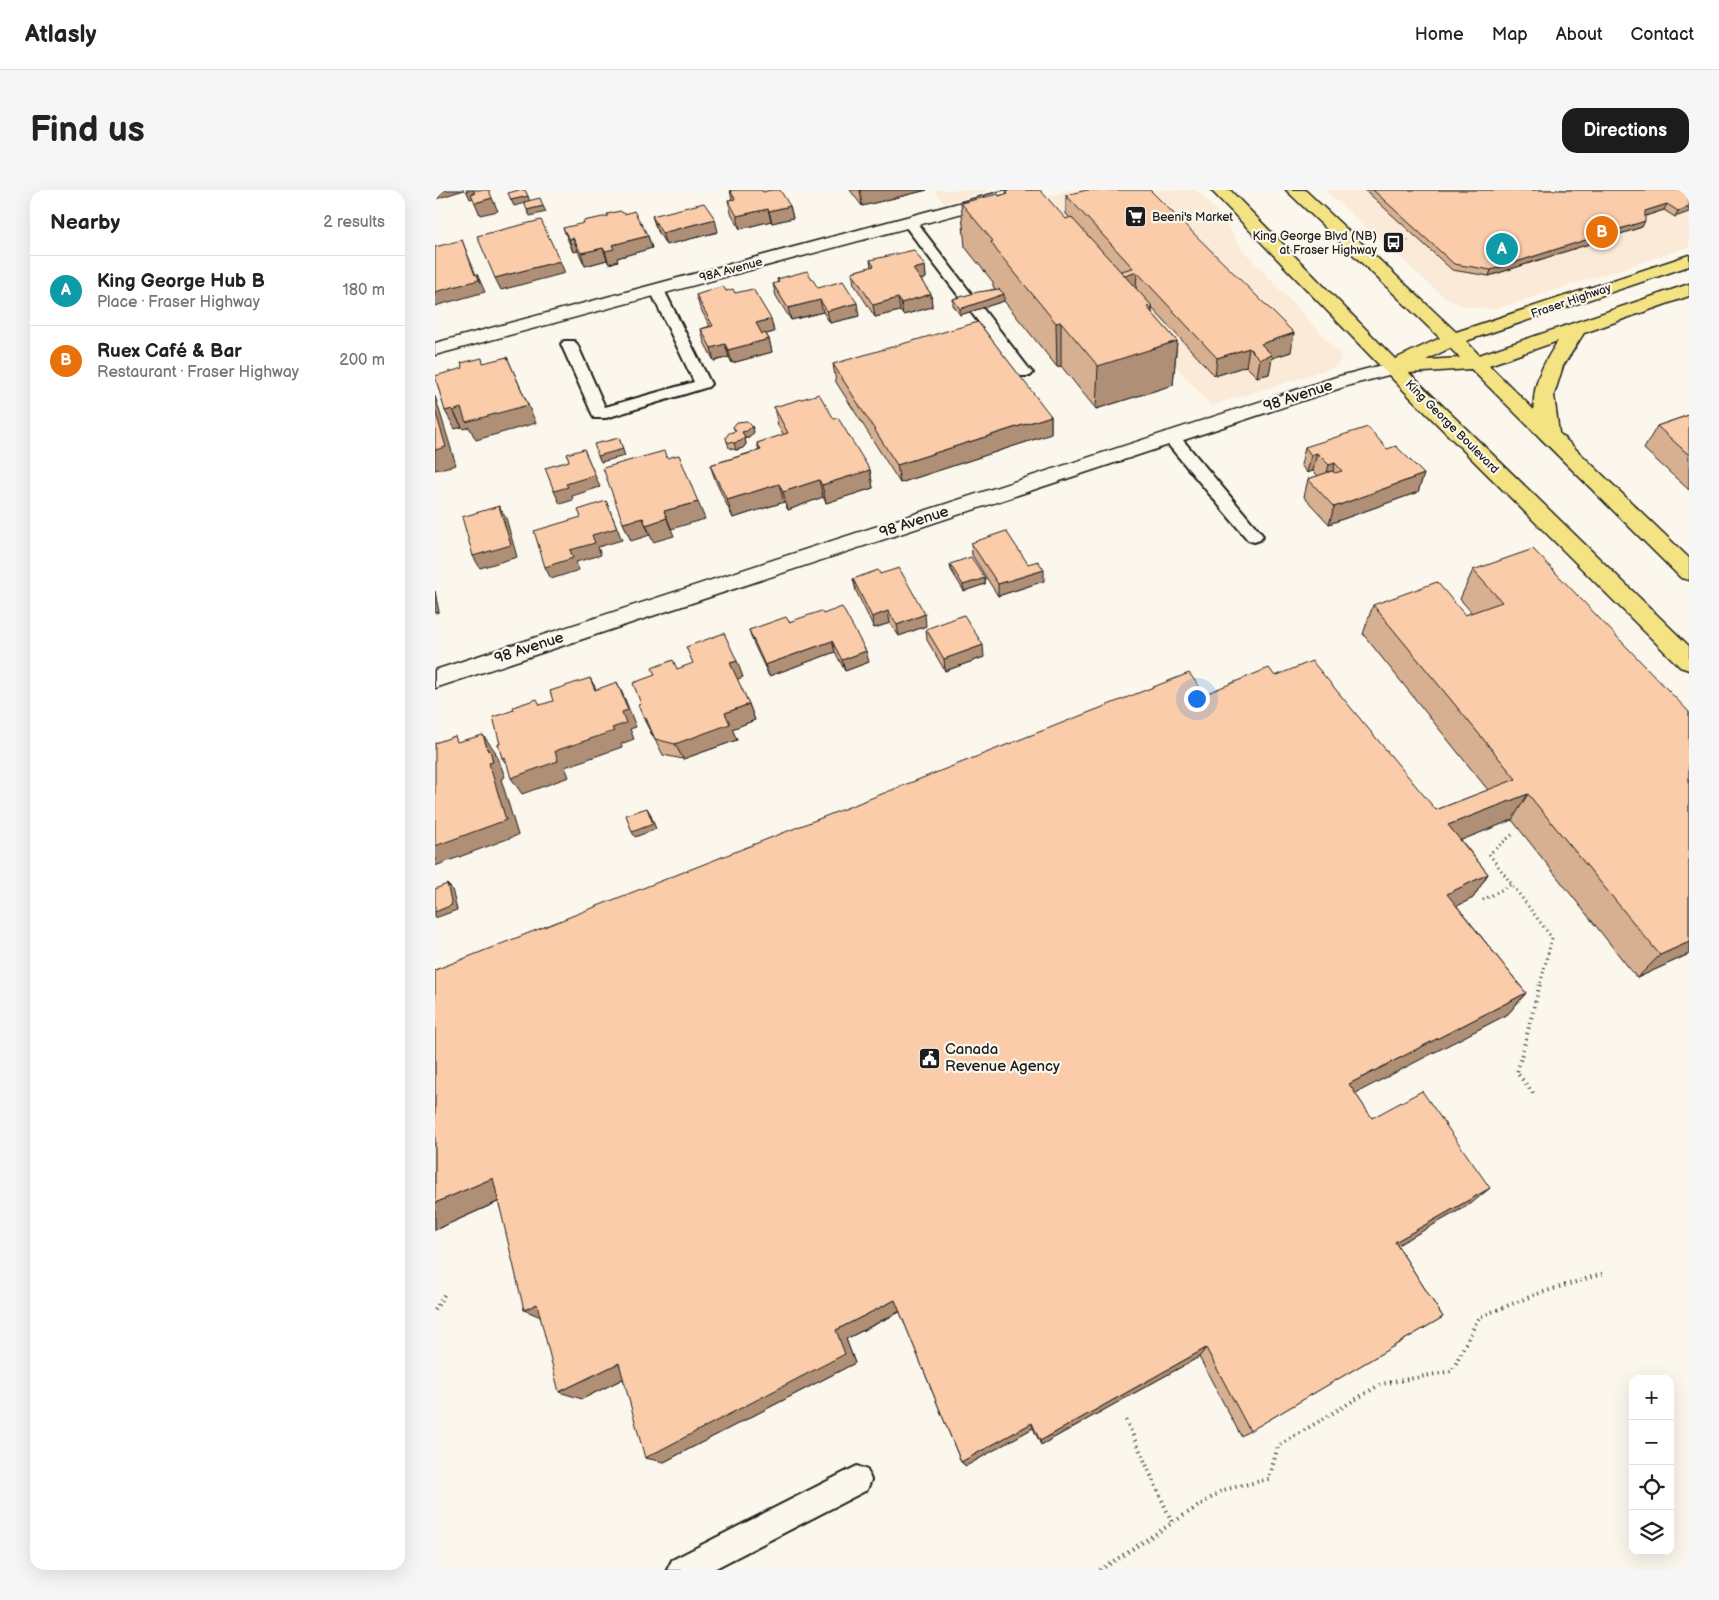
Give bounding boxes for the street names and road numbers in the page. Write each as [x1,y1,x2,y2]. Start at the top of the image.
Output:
street label: 98A Avenue [698,254,764,286]
street label: Fraser Highway [1529,280,1614,322]
street label: 98 Avenue [1261,376,1335,416]
street label: King George Boulevard [1402,377,1502,477]
street label: 98 Avenue [877,502,951,542]
street label: 98 Avenue [492,628,566,668]

